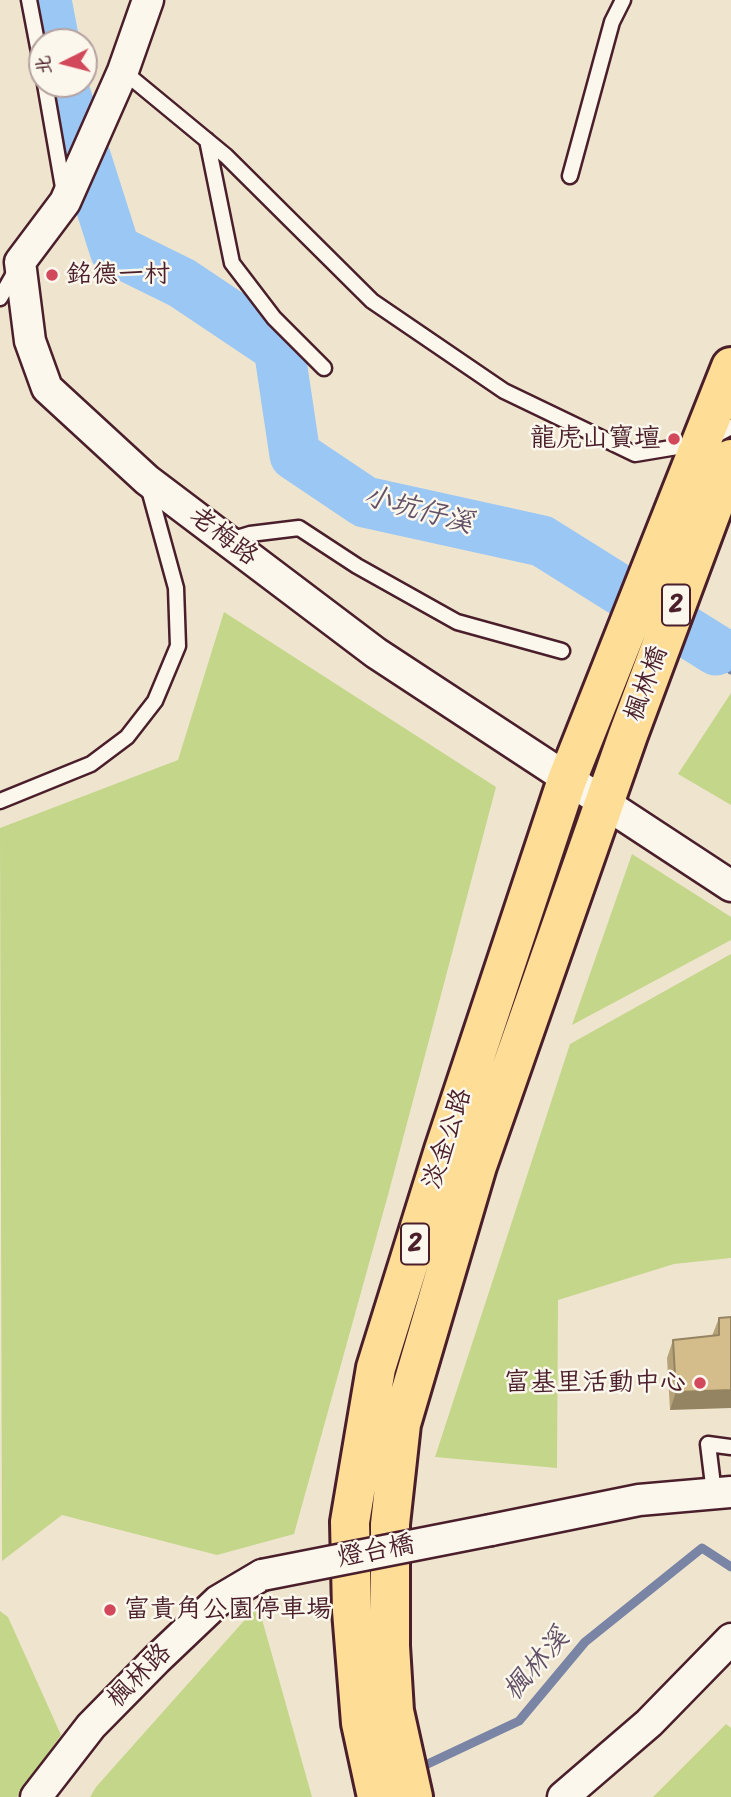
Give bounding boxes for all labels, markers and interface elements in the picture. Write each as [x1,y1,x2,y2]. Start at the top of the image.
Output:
north arrow [28,28,98,98]
text: 北 [26,54,61,76]
place label: 銘德一村 [66,259,170,291]
marker: 銘德一村 [44,267,60,283]
place label: 龍虎山寶壇 [530,423,660,455]
marker: 龍虎山寶壇 [666,431,682,447]
water label: 小坑仔溪 [360,480,476,542]
street label: 老梅路 [182,501,264,573]
road number: 2 [662,584,690,626]
street label: 楓林橋 [619,642,675,726]
street label: 淡金公路 [417,1085,479,1193]
road number: 2 [401,1224,429,1264]
place label: 富基里活動中心 [504,1367,686,1399]
marker: 富基里活動中心 [692,1375,708,1391]
street label: 燈台橋 [335,1529,417,1575]
place label: 富貴角公園停車場 [124,1594,332,1626]
marker: 富貴角公園停車場 [102,1602,118,1618]
water label: 楓林溪 [497,1622,577,1708]
street label: 楓林路 [101,1637,179,1715]

